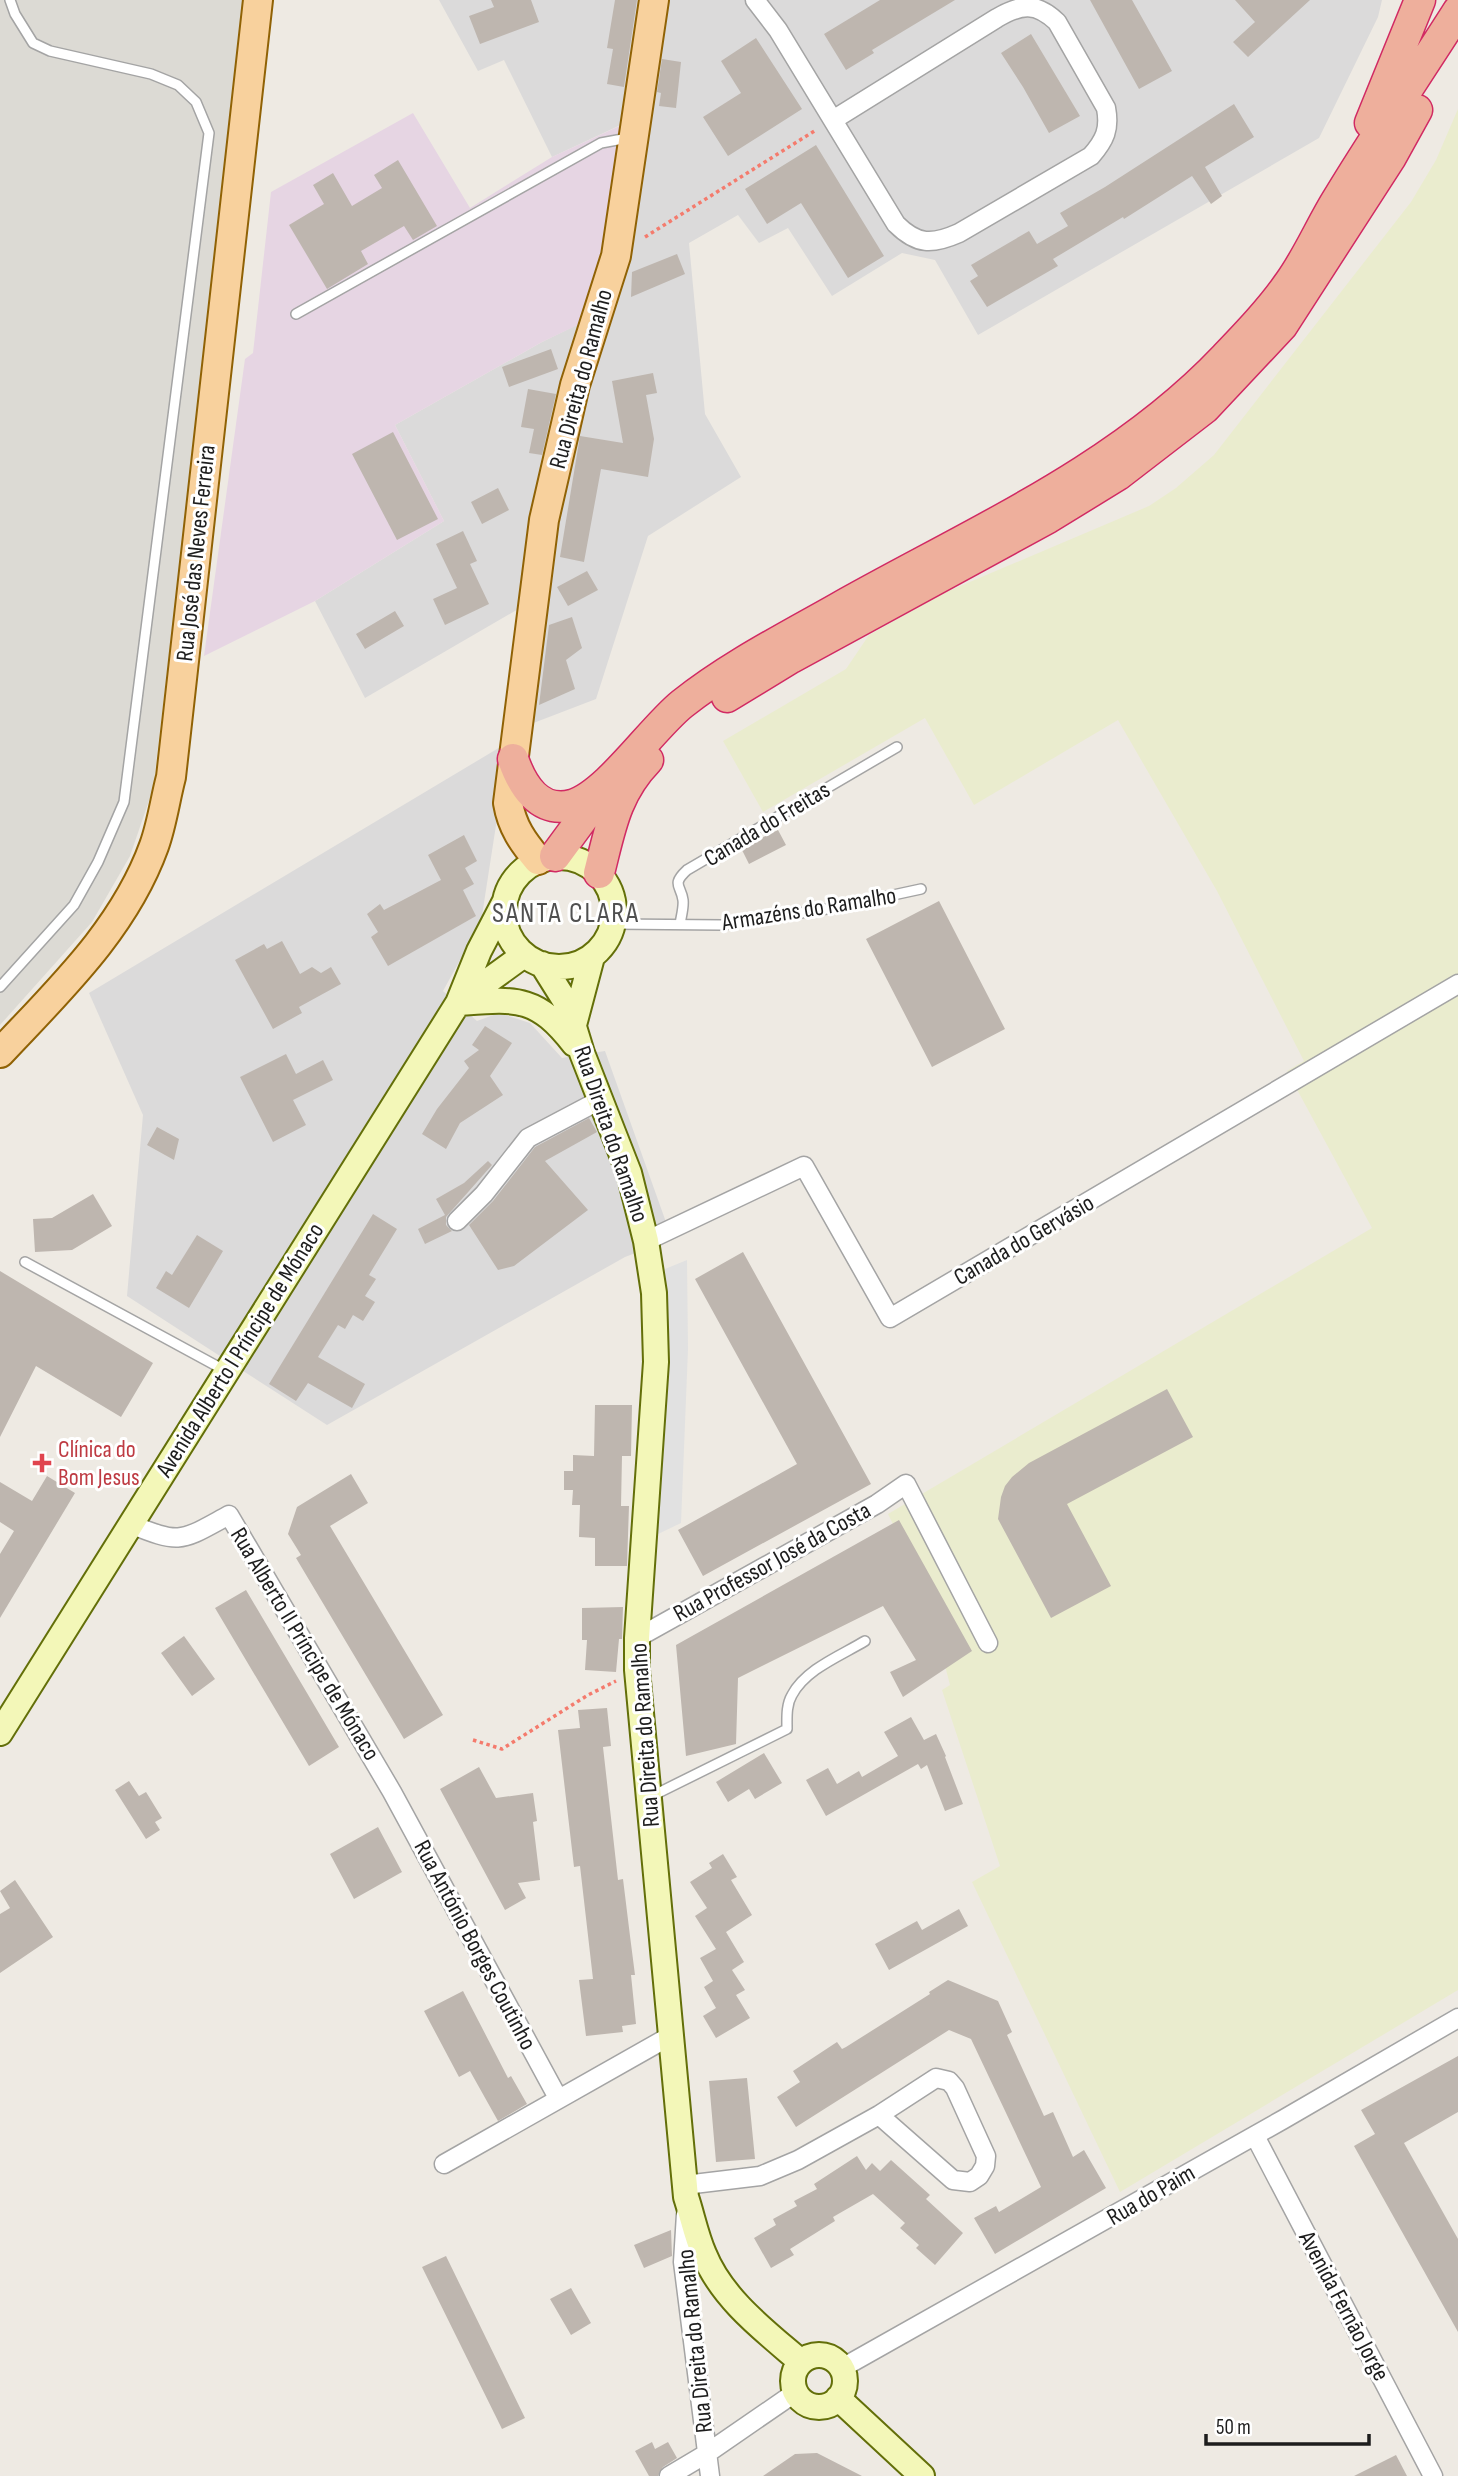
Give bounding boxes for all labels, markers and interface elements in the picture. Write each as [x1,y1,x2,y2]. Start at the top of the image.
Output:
street label: Rua Direita do Ramalho [543,286,619,472]
street label: Rua José das Neves Ferreira [170,443,222,663]
street label: Canada do Freitas [699,775,835,873]
street label: Armazéns do Ramalho [719,881,898,937]
district label: SANTA CLARA [492,897,640,930]
street label: Rua Direita do Ramalho [567,1042,655,1226]
street label: Canada do Gervásio [949,1188,1099,1292]
street label: Avenida Alberto I Príncipe de Mónaco [149,1218,330,1483]
place label: Clínica do Bom Jesus [58,1435,140,1492]
marker: Clínica do Bom Jesus [32,1453,52,1473]
street label: Rua Professor José da Costa [668,1496,876,1628]
street label: Rua Alberto II Príncipe de Mónaco [224,1522,386,1766]
street label: Rua Direita do Ramalho [624,1642,666,1828]
street label: Rua António Borges Coutinho [407,1835,543,2055]
street label: Rua do Paim [1102,2158,1200,2232]
street label: Avenida Fernão Jorge [1292,2225,1396,2386]
street label: Rua Direita do Ramalho [671,2248,719,2434]
scale bar [1206,2402,1369,2446]
text: 50 m [1216,2415,1251,2440]

